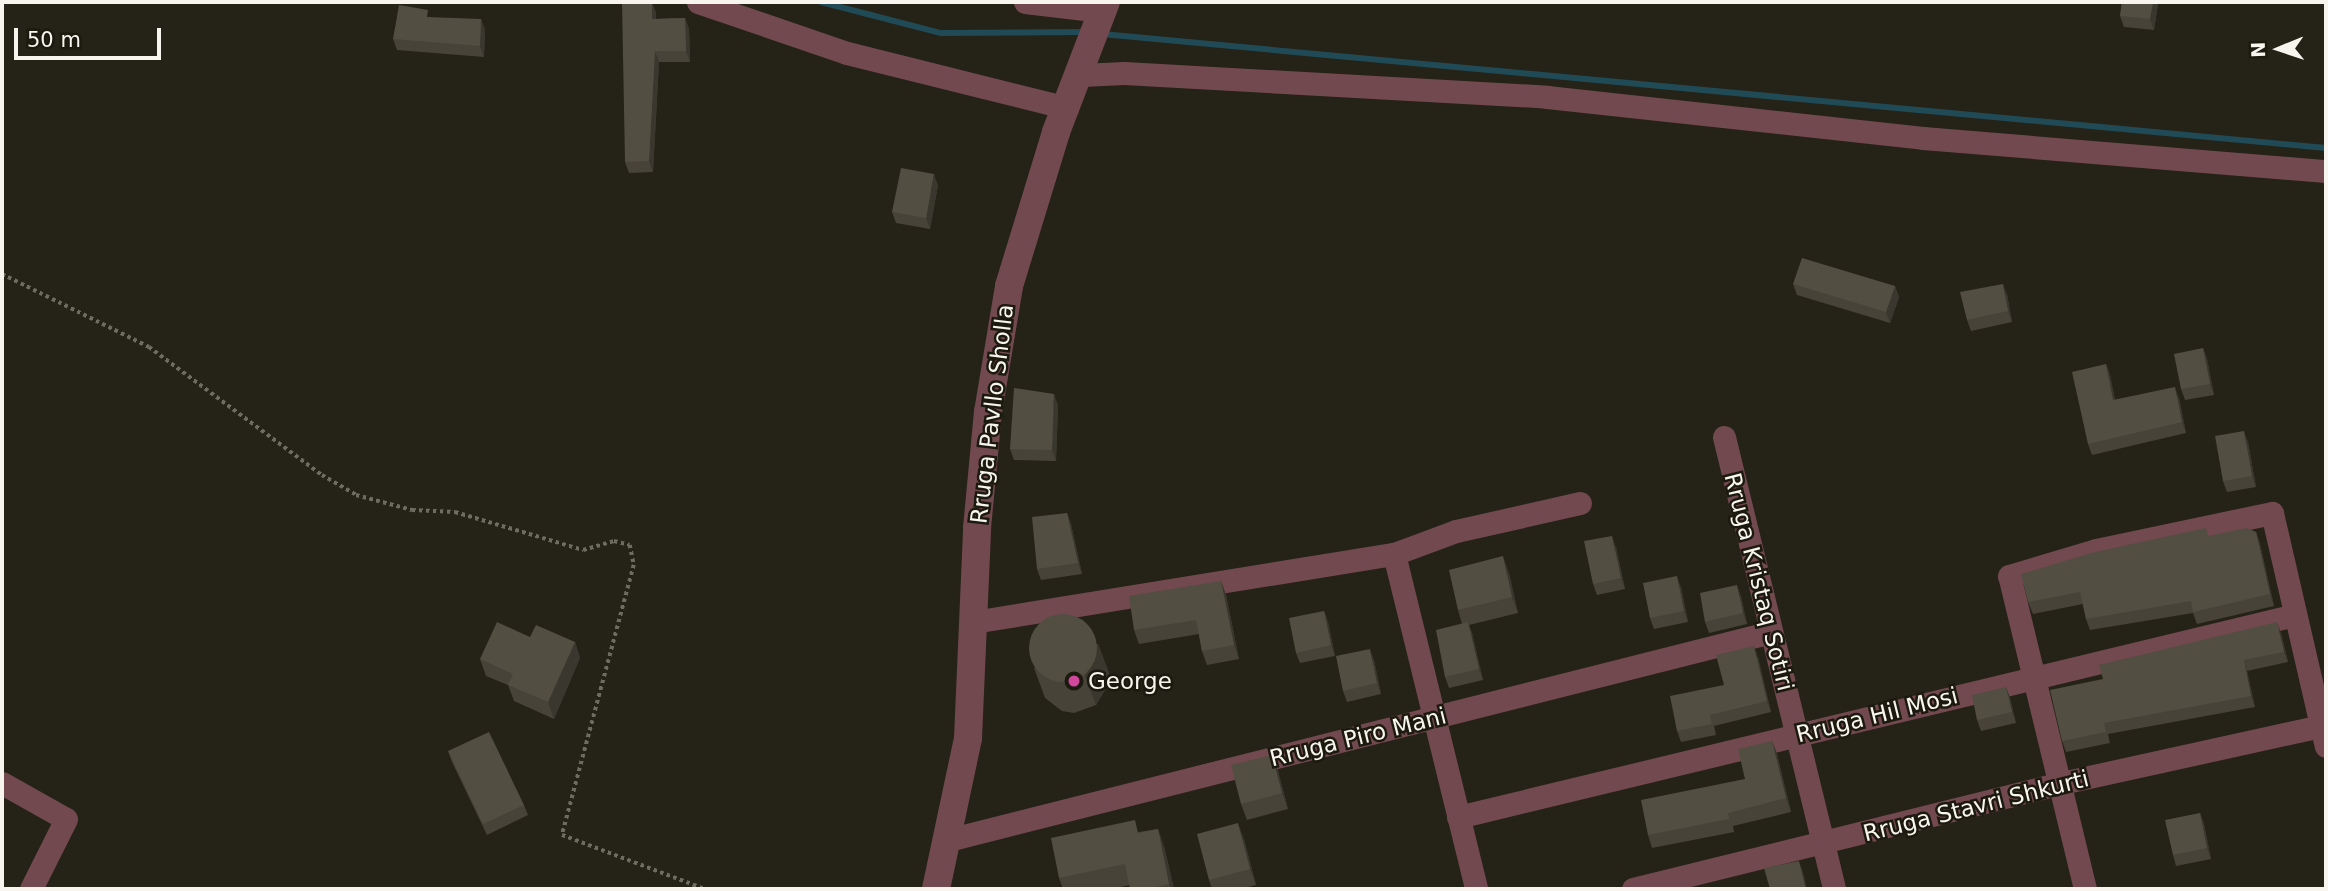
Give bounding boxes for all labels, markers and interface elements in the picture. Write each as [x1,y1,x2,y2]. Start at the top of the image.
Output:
scale bar [18,14,164,58]
north arrow [2244,14,2314,84]
text: 50 m [27,28,81,52]
text: N [2247,41,2269,58]
street label: Rruga Pavllo Sholla [965,303,1019,525]
street label: Rruga Kristaq Sotiri [1719,470,1799,694]
place label: George [1088,667,1172,695]
marker: George [1066,673,1082,689]
street label: Rruga Hil Mosi [1793,682,1961,748]
street label: Rruga Piro Mani [1267,702,1449,772]
street label: Rruga Stavri Shkurti [1860,765,2092,847]

